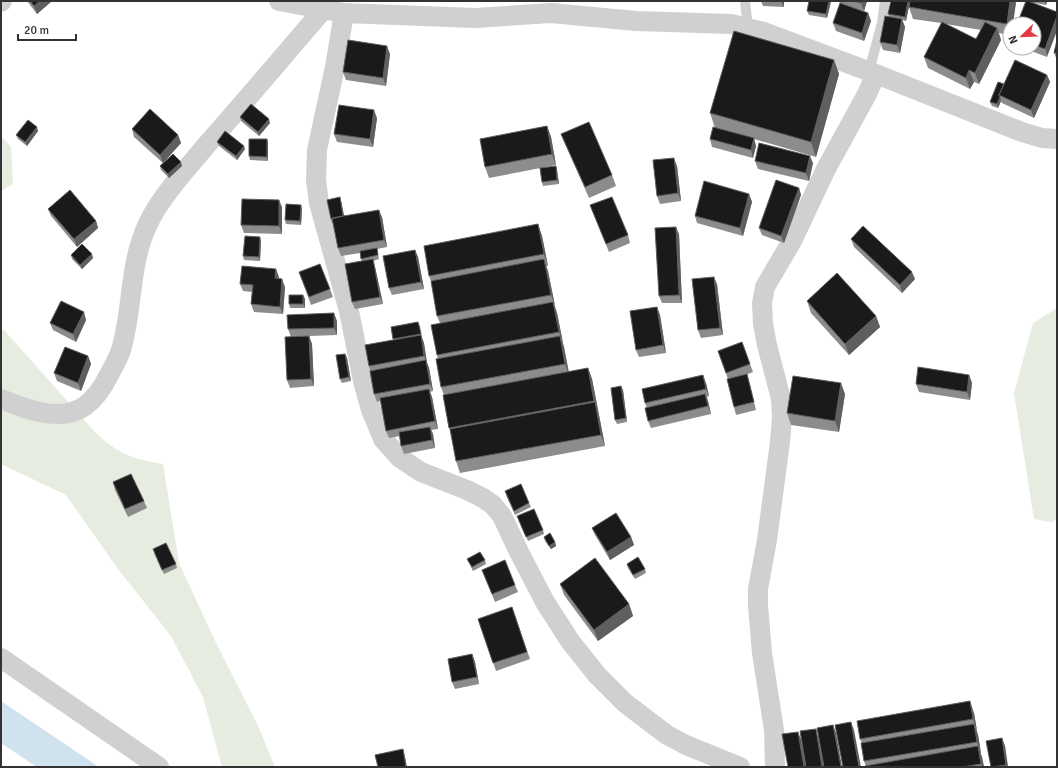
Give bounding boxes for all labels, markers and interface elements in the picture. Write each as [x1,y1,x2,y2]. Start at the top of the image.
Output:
scale bar [18,16,76,42]
north arrow [1002,16,1042,56]
text: 20 m [24,23,49,38]
text: N [1006,34,1021,46]

